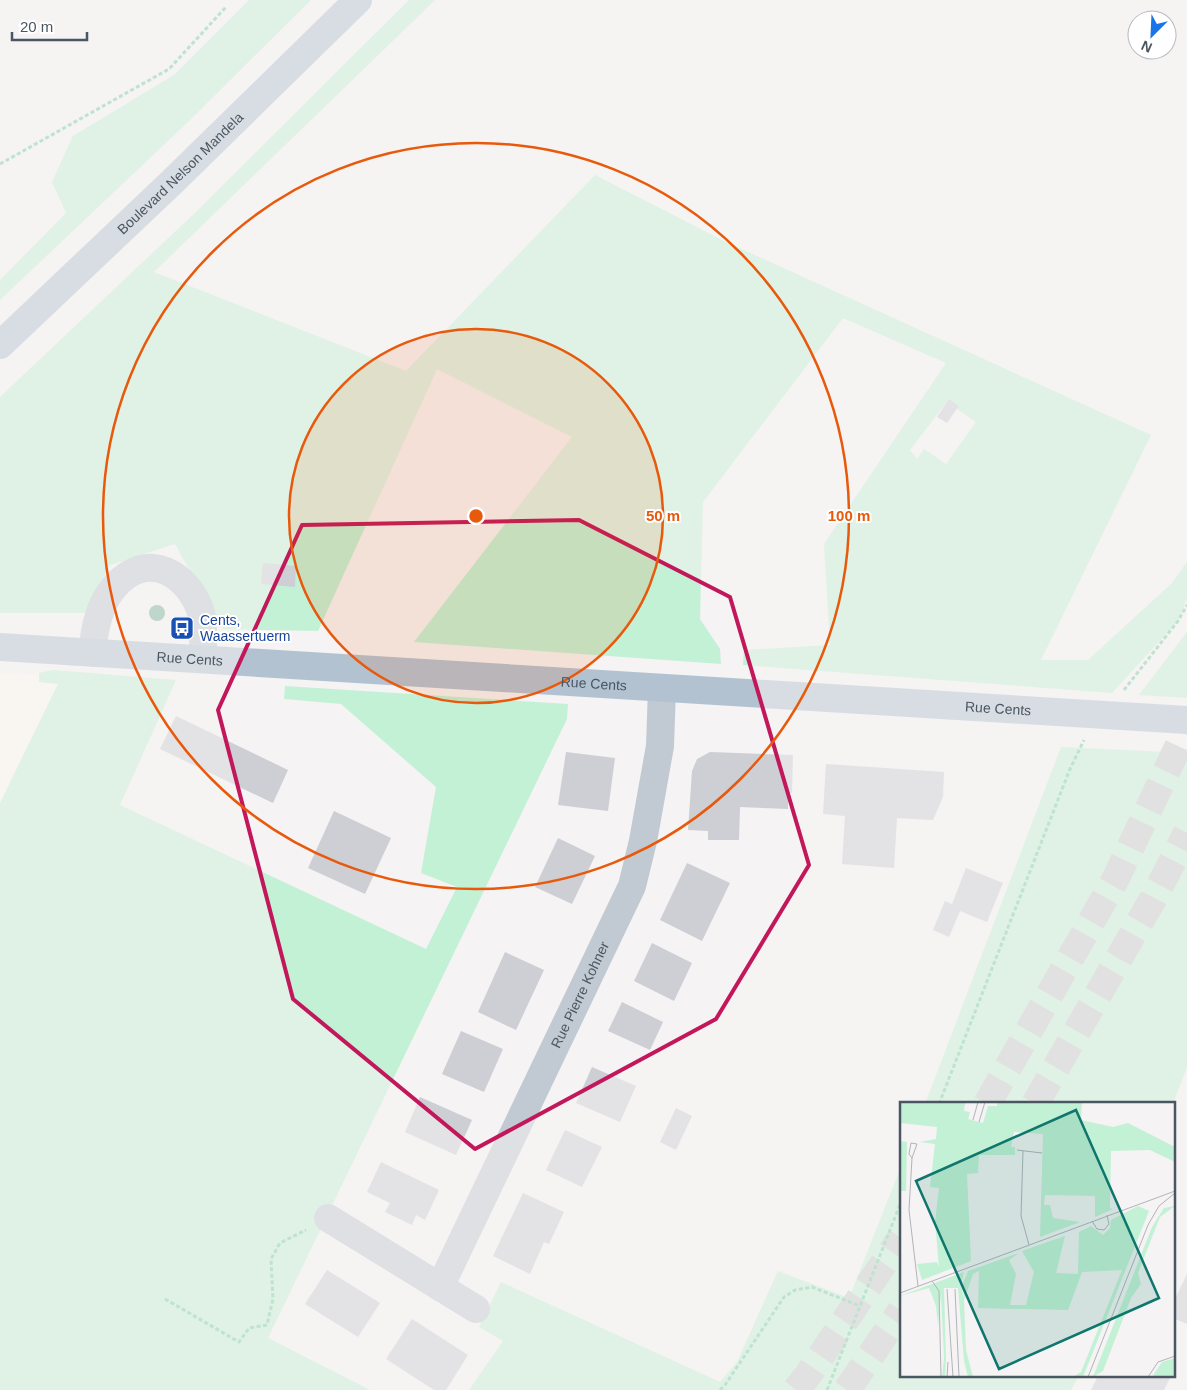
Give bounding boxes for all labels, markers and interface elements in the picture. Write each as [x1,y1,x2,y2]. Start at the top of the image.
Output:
scale bar [12,10,88,42]
north arrow [1127,10,1177,60]
text: 20 m [20,18,53,35]
text: N [1139,38,1155,56]
street label: Boulevard Nelson Mandela [114,109,247,237]
centre of rings [467,507,485,525]
text: 50 m [646,507,680,524]
text: 100 m [828,507,870,524]
place label: Cents, Waassertuerm [200,612,291,644]
bus stop icon: Cents, Waassertuerm [169,615,195,641]
street label: Rue Cents [156,649,223,669]
street label: Rue Cents [560,674,627,694]
street label: Rue Cents [965,698,1032,718]
street label: Rue Pierre Kohner [548,939,612,1051]
inset map [900,1102,1174,1378]

